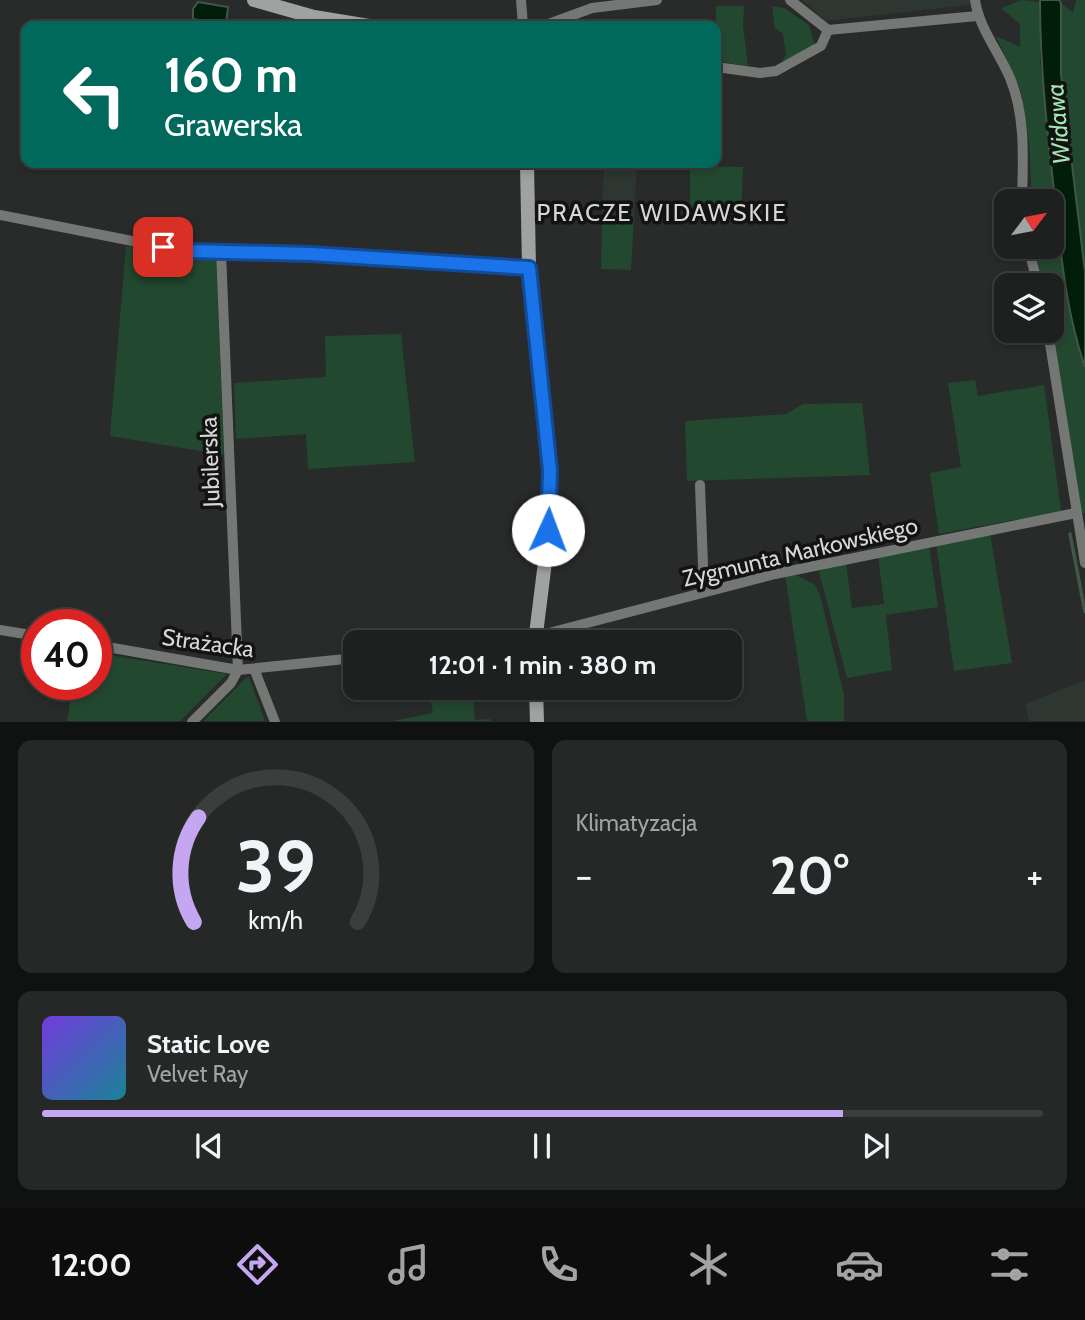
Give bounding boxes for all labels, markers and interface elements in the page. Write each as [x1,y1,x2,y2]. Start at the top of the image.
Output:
text: 160 m [164,45,298,104]
icon: left [49,49,140,140]
water label: Widawa [1040,82,1076,166]
text: Grawerska [164,105,302,144]
north arrow [994,189,1064,259]
map controls [994,189,1064,343]
district label: PRACZE WIDAWSKIE [537,198,787,227]
pin [133,217,193,277]
icon: arrive [144,228,182,266]
button: layers [994,273,1064,343]
street label: Jubilerska [194,416,226,509]
position arrow [511,493,585,567]
street label: Zygmunta Markowskiego [680,511,920,593]
speed limit sign: 40 [21,609,112,700]
street label: Strażacka [160,623,256,663]
text: 12:01 · 1 min · 380 m [429,649,656,681]
text: Klimatyzacja [576,809,697,837]
text: 39 [236,823,316,911]
text: 20° [770,844,849,907]
text: − [576,852,592,899]
text: + [1026,852,1043,899]
text: km/h [248,905,303,935]
text: Static Love [147,1028,270,1060]
text: Velvet Ray [147,1060,248,1088]
icon: previous [190,1127,228,1165]
icon: pause [523,1127,561,1165]
icon: next [857,1127,895,1165]
icon: directions [233,1240,282,1289]
icon: music [384,1240,433,1289]
icon: phone [534,1240,583,1289]
icon: climate [684,1240,733,1289]
icon: car [835,1240,884,1289]
icon: filters [985,1240,1034,1289]
text: 12:00 [51,1245,132,1284]

